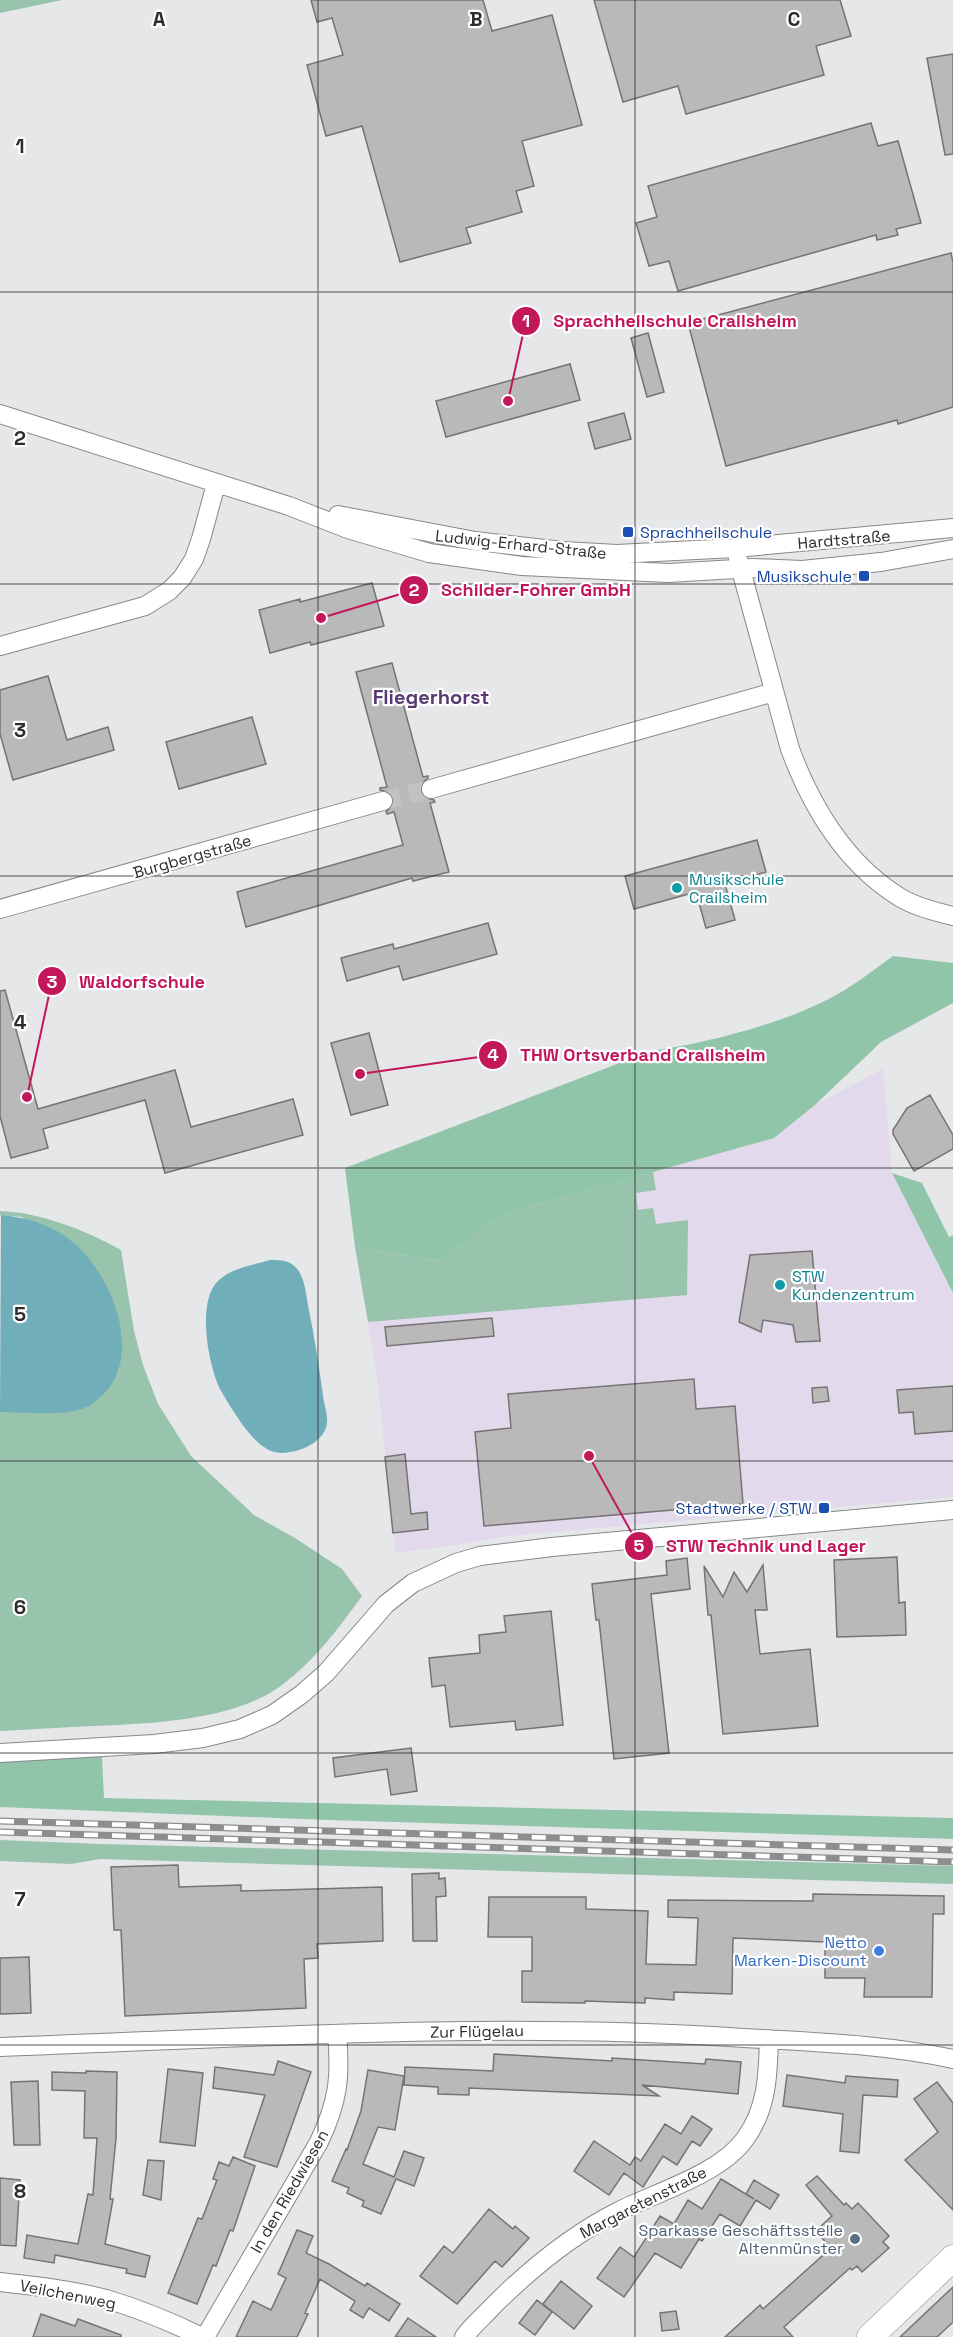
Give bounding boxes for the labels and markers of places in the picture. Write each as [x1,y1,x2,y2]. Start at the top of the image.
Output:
callout: Sprachheilschule Crailsheim [511,303,809,339]
place label: Sprachheilschule [640,522,772,543]
marker: Sprachheilschule [621,525,635,539]
place label: Musikschule [757,566,852,587]
marker: Musikschule [857,569,871,583]
callout: Schilder-Fohrer GmbH [399,572,643,608]
place label: Musikschule Crailsheim [689,869,784,908]
marker: Musikschule Crailsheim [670,881,684,895]
callout: Waldorfschule [37,963,217,999]
callout: THW Ortsverband Crailsheim [478,1037,777,1073]
place label: STW Kundenzentrum [792,1266,915,1305]
marker: STW Kundenzentrum [773,1278,787,1292]
place label: Stadtwerke / STW [676,1498,812,1519]
marker: Stadtwerke / STW [817,1501,831,1515]
callout: STW Technik und Lager [624,1528,879,1564]
place label: Netto Marken-Discount [734,1932,867,1971]
marker: Netto Marken-Discount [872,1944,886,1958]
place label: Sparkasse Geschäftsstelle Altenmünster [638,2220,843,2259]
marker: Sparkasse Geschäftsstelle Altenmünster [848,2232,862,2246]

